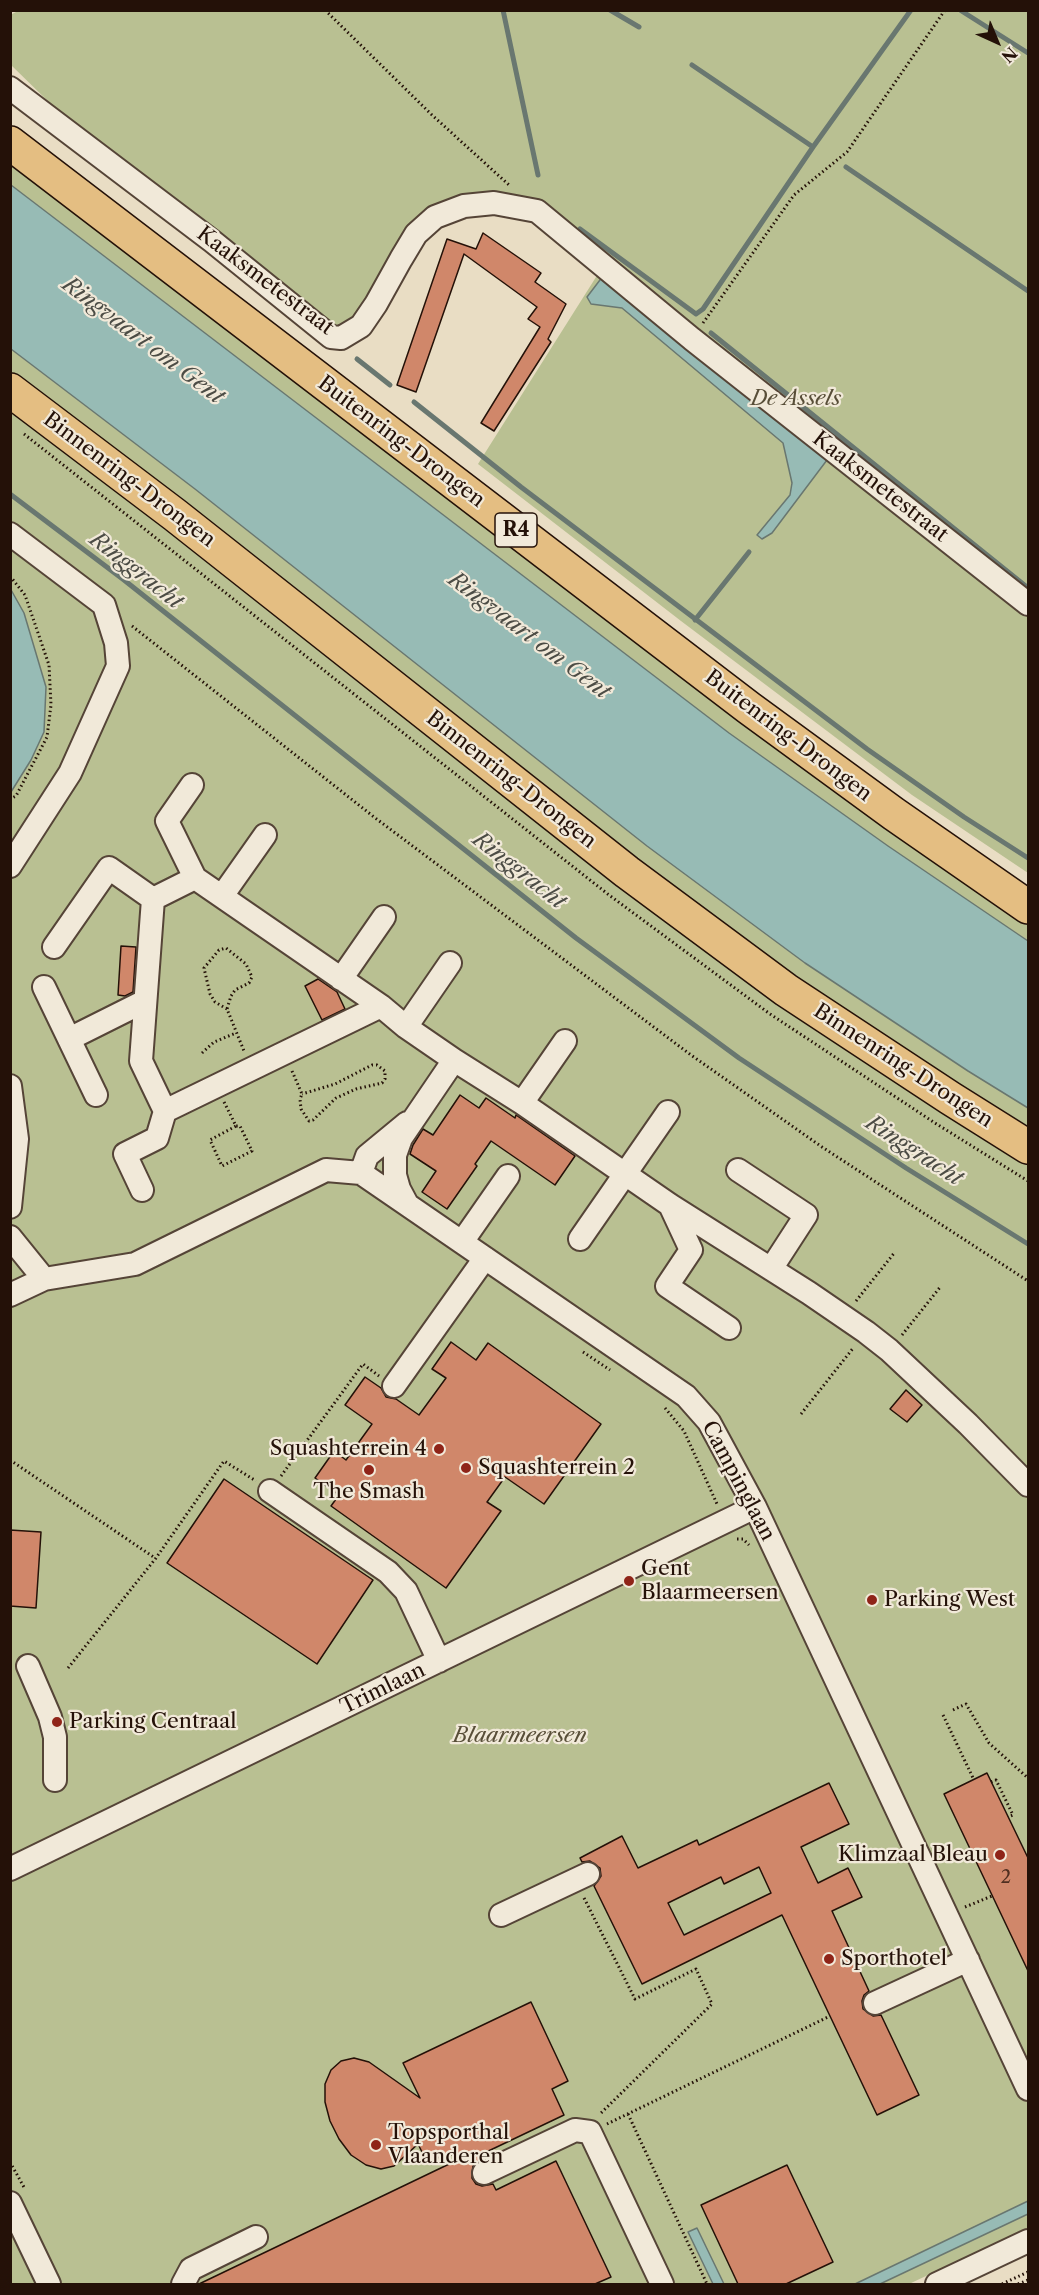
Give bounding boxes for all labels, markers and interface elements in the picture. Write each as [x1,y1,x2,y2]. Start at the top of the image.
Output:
north arrow [967,12,1027,72]
text: N [998,43,1021,67]
street label: Kaaksmetestraat [192,221,338,341]
water label: Ringvaart om Gent [57,272,229,410]
street label: Buitenring-Drongen [312,371,490,513]
park label: De Assels [751,386,841,412]
street label: Binnenring-Drongen [38,407,220,553]
street label: Kaaksmetestraat [807,426,953,548]
road number: R4 [495,513,537,547]
water label: Ringgracht [84,527,188,615]
water label: Ringvaart om Gent [443,567,615,705]
street label: Buitenring-Drongen [699,665,877,807]
street label: Binnenring-Drongen [421,706,601,854]
water label: Ringgracht [467,827,571,915]
street label: Binnenring-Drongen [809,999,997,1133]
water label: Ringgracht [861,1110,967,1192]
street label: Campinglaan [696,1417,780,1545]
place label: Squashterrein 4 [270,1436,427,1462]
marker: Squashterrein 4 [432,1442,446,1456]
place label: Squashterrein 2 [478,1455,635,1481]
marker: Squashterrein 2 [459,1461,473,1475]
marker: The Smash [362,1463,376,1477]
place label: The Smash [313,1479,425,1505]
place label: Gent Blaarmeersen [641,1556,779,1606]
marker: Gent Blaarmeersen [622,1574,636,1588]
place label: Parking West [884,1587,1015,1613]
marker: Parking West [865,1593,879,1607]
street label: Trimlaan [337,1658,429,1720]
place label: Parking Centraal [69,1709,236,1735]
marker: Parking Centraal [50,1715,64,1729]
park label: Blaarmeersen [453,1723,587,1749]
place label: Klimzaal Bleau [838,1842,988,1868]
marker: Klimzaal Bleau [993,1848,1007,1862]
house number: 2 [1001,1867,1011,1889]
place label: Sporthotel [841,1946,947,1972]
marker: Sporthotel [822,1952,836,1966]
place label: Topsporthal Vlaanderen [388,2120,509,2170]
marker: Topsporthal Vlaanderen [369,2138,383,2152]

